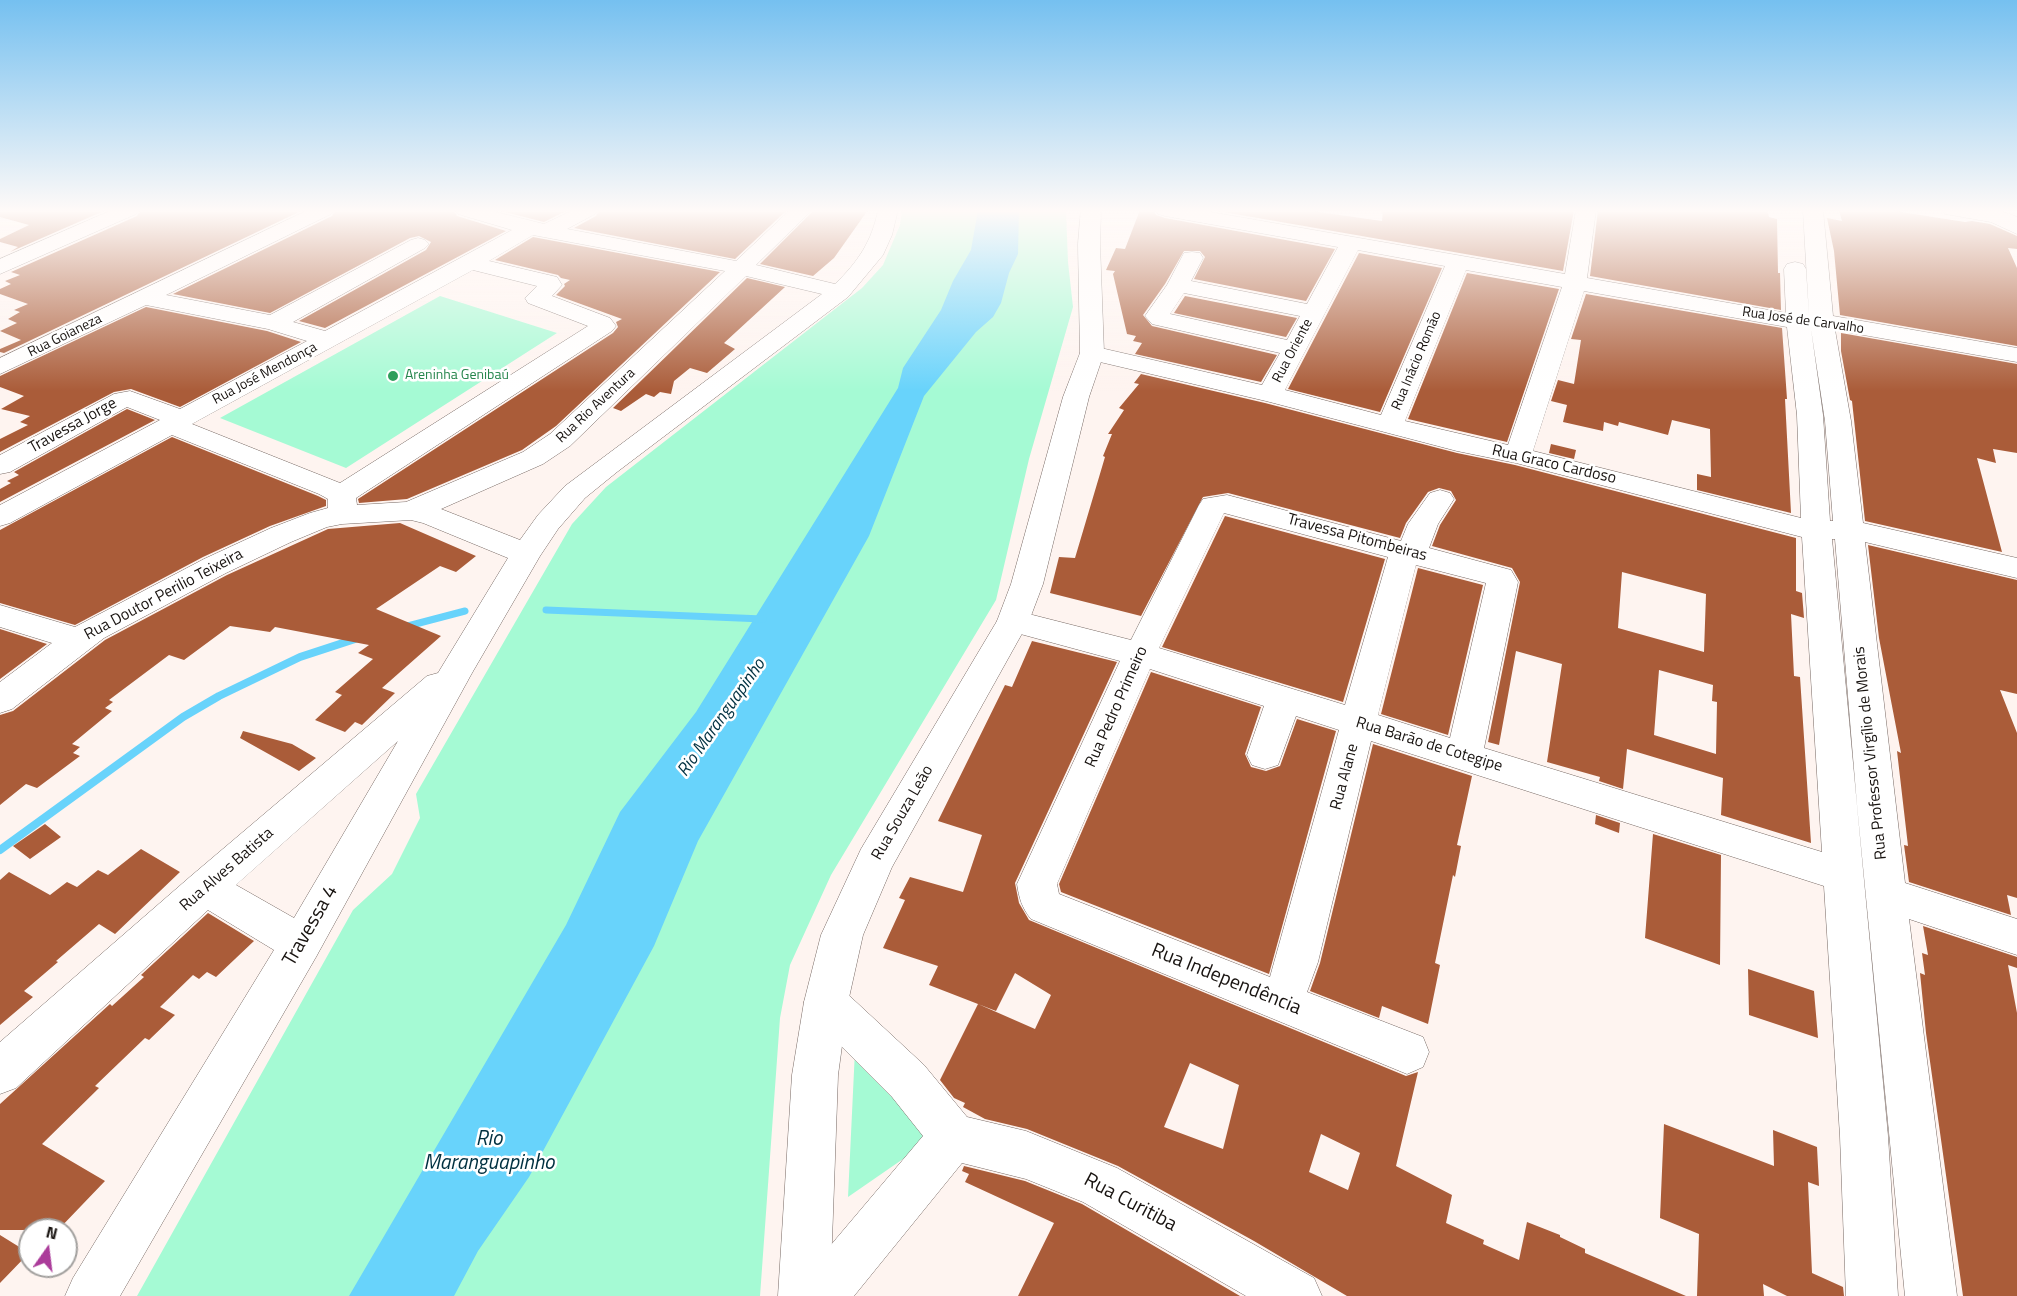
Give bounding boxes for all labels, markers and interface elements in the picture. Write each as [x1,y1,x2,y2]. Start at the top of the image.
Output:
street label: Rua José de Carvalho [1741,304,1865,338]
street label: Rua Inácio Romão [1389,309,1445,413]
street label: Rua Goianeza [25,311,105,361]
street label: Rua Oriente [1269,316,1317,386]
street label: Rua José Mendonça [210,339,320,409]
street label: Rua Rio Aventura [553,365,639,447]
place label: Areninha Genibaú [405,368,509,384]
marker: Areninha Genibaú [386,369,400,383]
street label: Travessa Jorge [26,394,120,458]
street label: Rua Graco Cardoso [1490,441,1618,489]
street label: Travessa Pitombeiras [1285,510,1429,566]
street label: Rua Doutor Perilio Teixeira [82,545,246,645]
street label: Rua Pedro Primeiro [1082,644,1152,770]
street label: Rua Professor Virgílio de Morais [1850,645,1892,861]
water label: Rio Maranguapinho [673,655,771,781]
street label: Rua Barão de Cotegipe [1353,714,1505,776]
street label: Rua Alane [1327,742,1363,812]
street label: Rua Souza Leão [868,762,938,864]
street label: Rua Alves Batista [176,824,278,916]
street label: Travessa 4 [278,881,344,971]
street label: Rua Independência [1148,939,1304,1021]
water label: Rio Maranguapinho [424,1127,554,1177]
street label: Rua Curitiba [1079,1169,1181,1237]
north arrow [18,1218,78,1278]
text: N [44,1219,60,1245]

